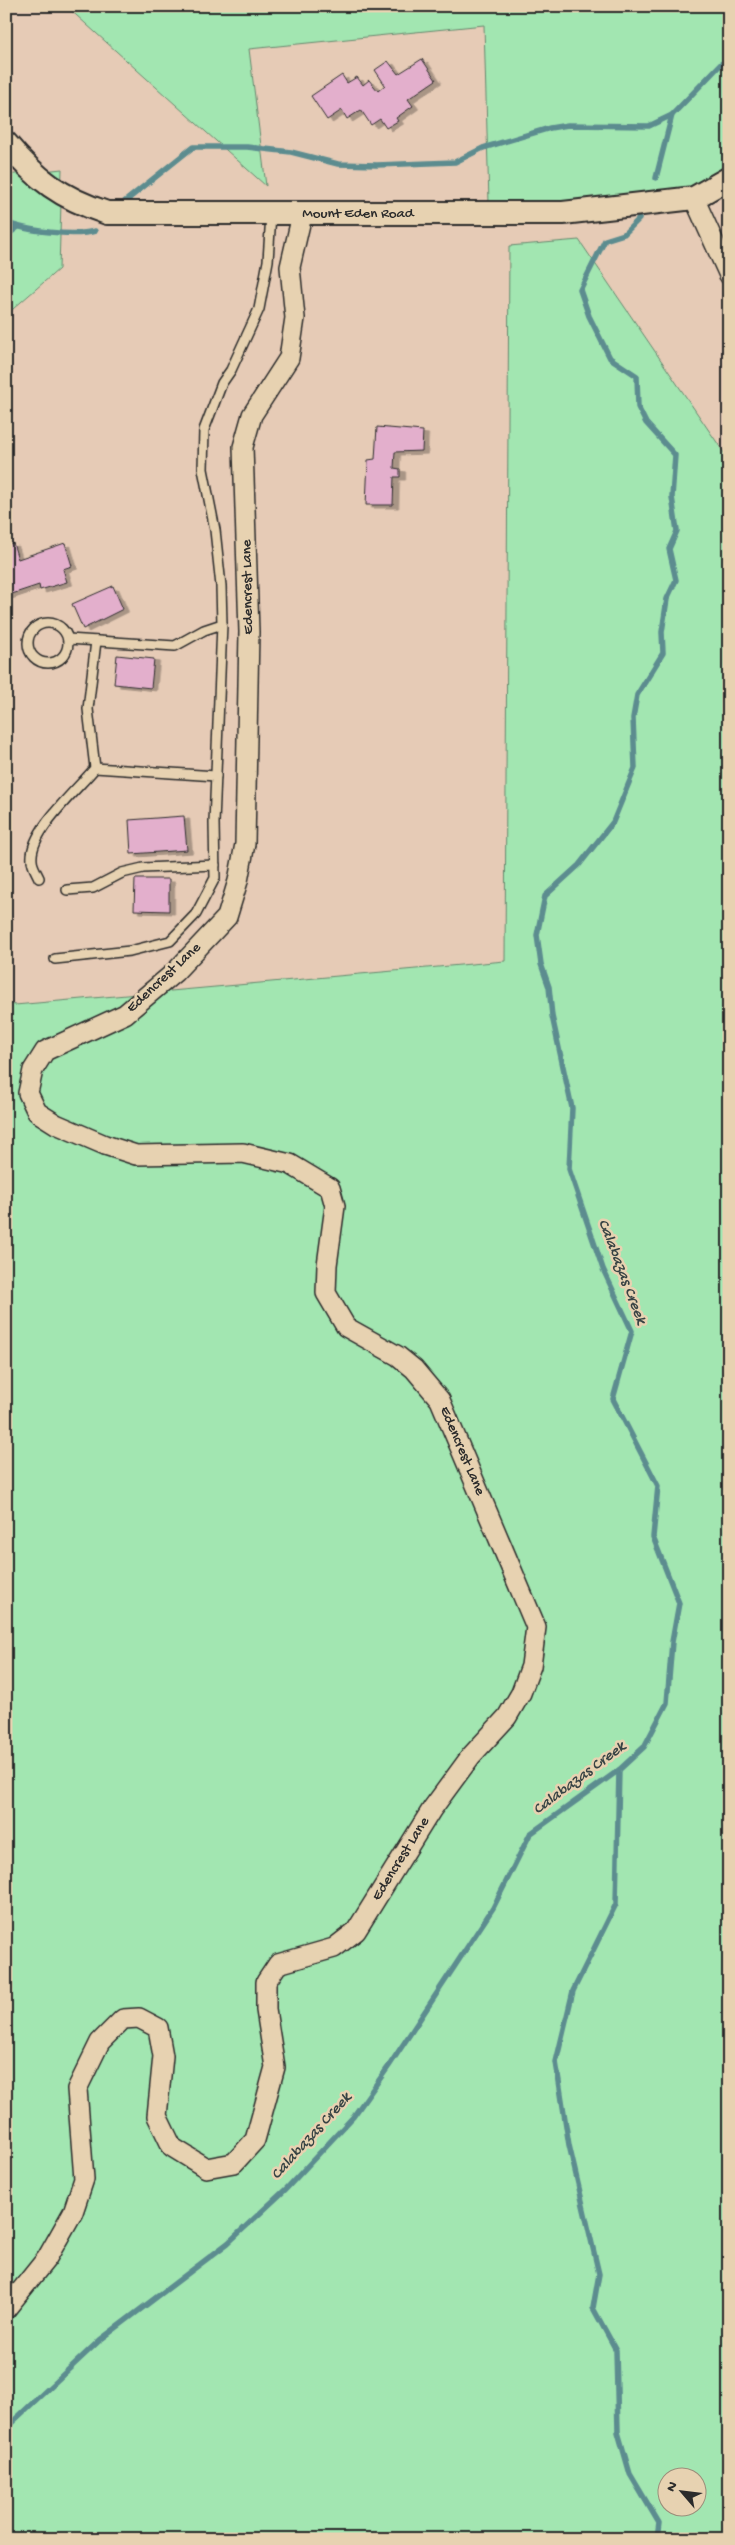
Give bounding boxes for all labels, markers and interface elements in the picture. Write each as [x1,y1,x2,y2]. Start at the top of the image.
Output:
street label: Mount Eden Road [302,205,415,223]
street label: Edencrest Lane [238,539,258,635]
street label: Edencrest Lane [123,939,205,1017]
water label: Calabazas Creek [592,1217,650,1329]
street label: Edencrest Lane [435,1404,489,1498]
water label: Calabazas Creek [530,1737,631,1820]
street label: Edencrest Lane [368,1814,434,1904]
water label: Calabazas Creek [268,2088,357,2185]
north arrow [658,2468,708,2518]
text: N [663,2479,682,2495]

